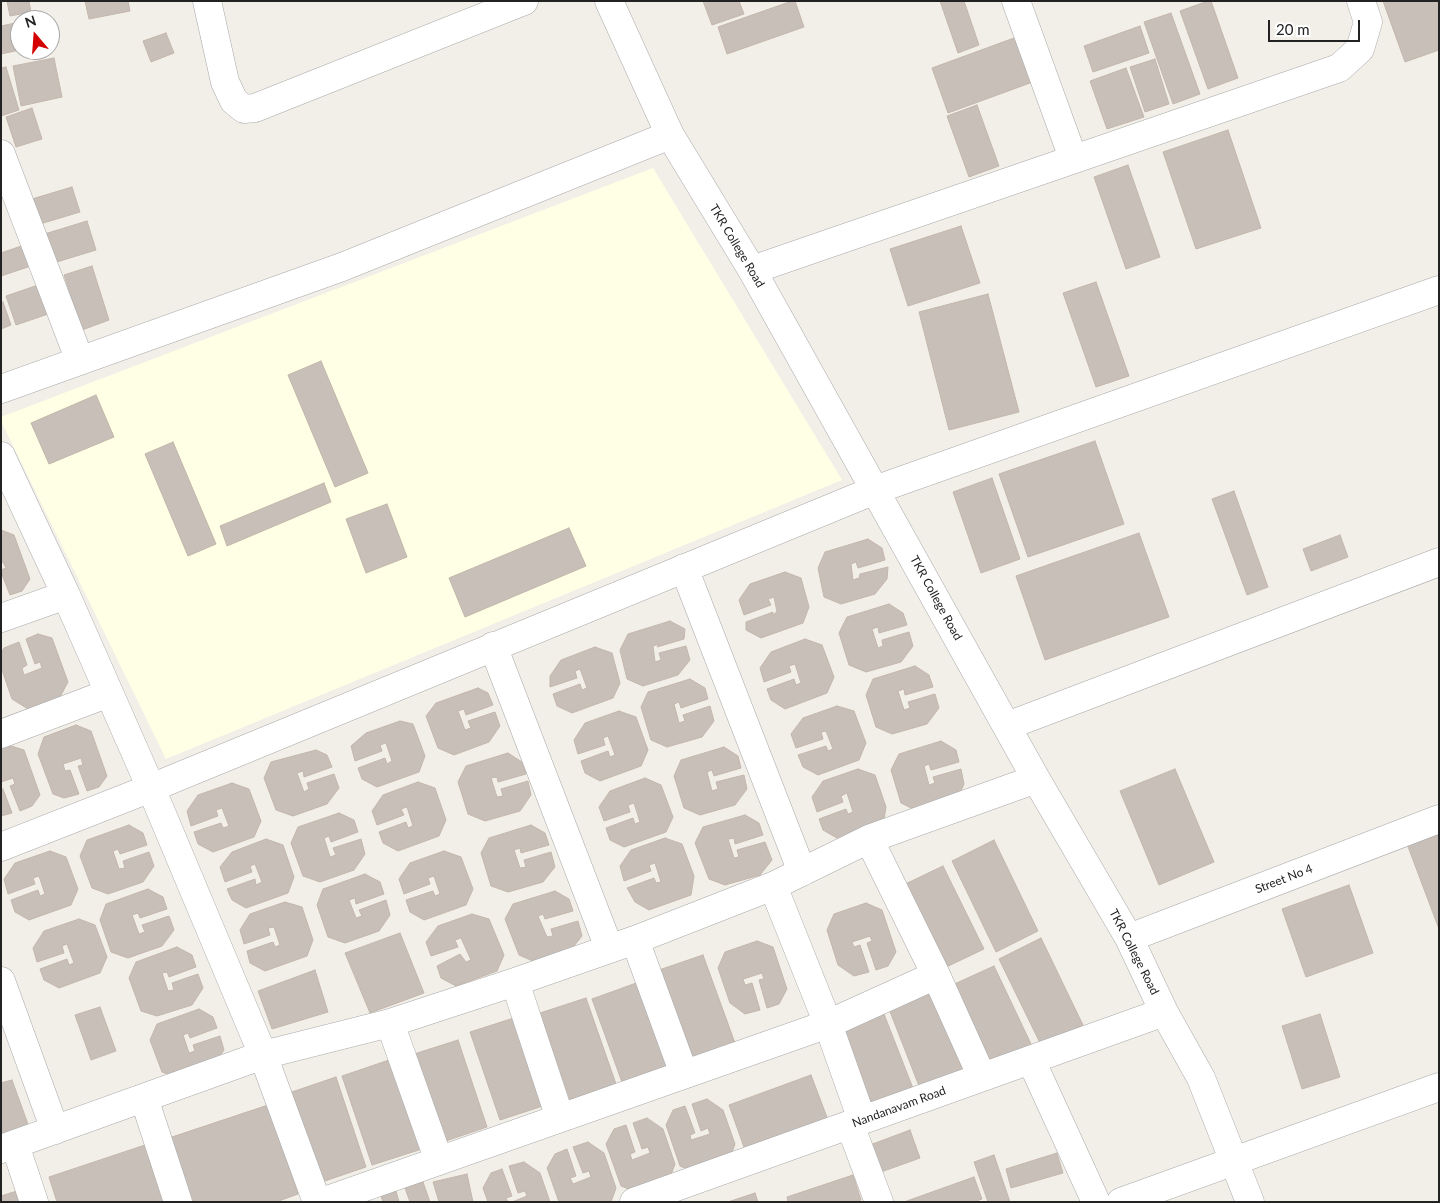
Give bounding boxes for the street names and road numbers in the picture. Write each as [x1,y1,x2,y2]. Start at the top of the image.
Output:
street label: TKR College Road [706,202,768,290]
street label: TKR College Road [907,553,965,643]
street label: Street No 4 [1253,861,1315,897]
street label: TKR College Road [1106,907,1162,997]
street label: Nandanavam Road [850,1083,948,1131]

